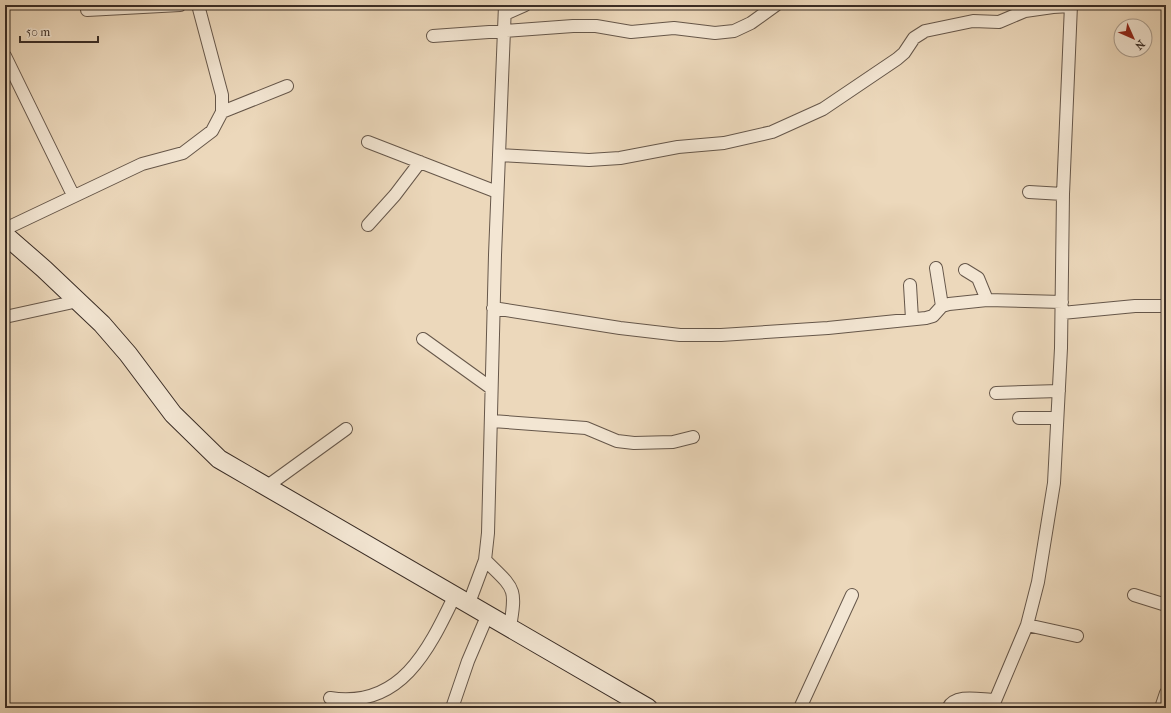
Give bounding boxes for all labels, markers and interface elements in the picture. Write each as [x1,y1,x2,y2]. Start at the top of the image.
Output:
scale bar [20,18,98,44]
north arrow [1113,18,1153,58]
text: 50 m [26,25,50,39]
text: N [1132,37,1147,53]

